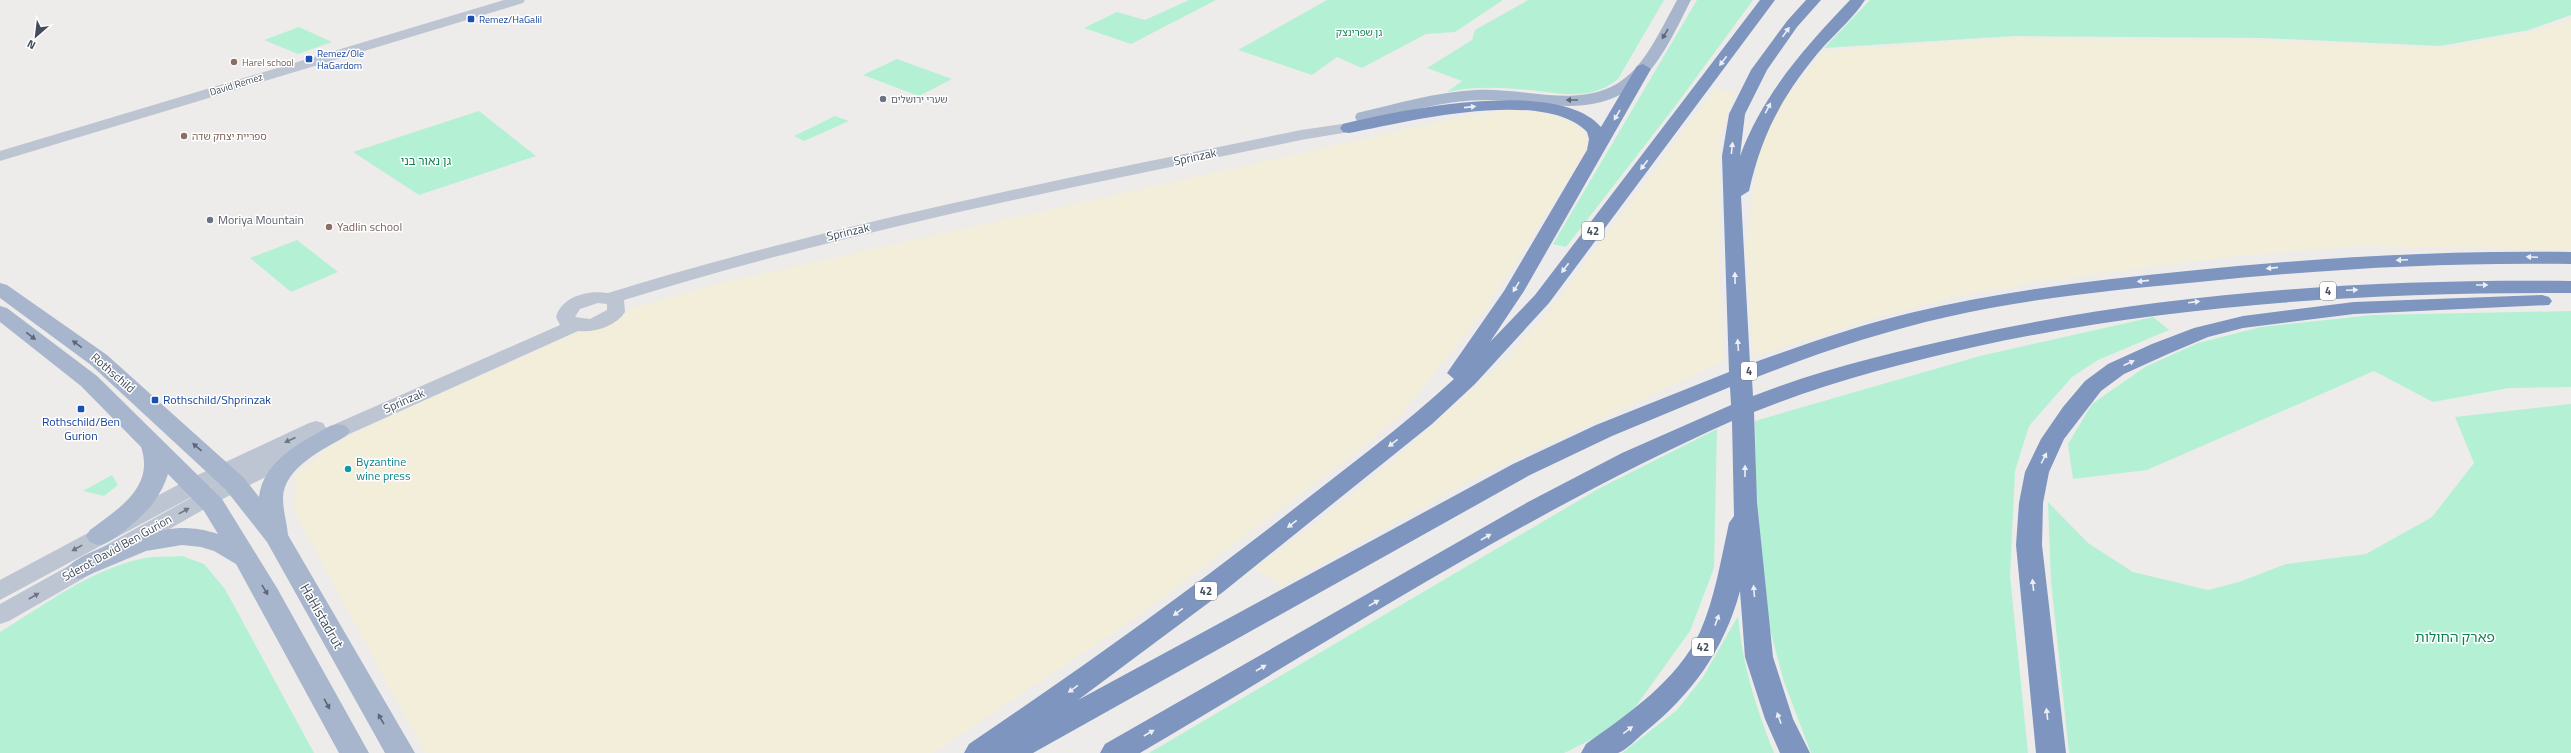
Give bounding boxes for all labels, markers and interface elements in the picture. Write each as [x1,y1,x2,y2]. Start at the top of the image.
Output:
place label: Remez/HaGalil [479,12,542,27]
marker: Remez/HaGalil [466,14,476,24]
north arrow [16,16,56,56]
park label: גן שפרינצק [1336,25,1382,40]
one-way arrow [1782,27,1790,37]
one-way arrow [1661,28,1668,40]
text: N [24,36,38,54]
place label: Remez/Ole HaGardom [317,46,364,73]
marker: Remez/Ole HaGardom [304,54,314,64]
place label: Harel school [242,55,294,70]
one-way arrow [1719,56,1728,67]
marker: Harel school [229,57,239,67]
street label: David Remez [208,69,265,100]
place label: שערי ירושלים [891,92,948,107]
marker: שערי ירושלים [878,94,888,104]
one-way arrow [1565,97,1578,103]
one-way arrow [1765,102,1771,114]
one-way arrow [1464,104,1476,111]
one-way arrow [1614,109,1621,121]
place label: ספריית יצחק שדה [192,129,267,144]
marker: ספריית יצחק שדה [179,131,189,141]
one-way arrow [1728,142,1735,154]
street label: Sprinzak [1172,143,1218,170]
park label: גן נאור בני [401,151,452,170]
one-way arrow [1640,159,1649,170]
place label: Moriya Mountain [218,210,304,229]
marker: Moriya Mountain [205,215,215,225]
place label: Yadlin school [337,217,402,236]
street label: Sprinzak [825,217,871,246]
marker: Yadlin school [324,222,334,232]
road number: 42 [1582,222,1604,240]
one-way arrow [2525,254,2538,260]
one-way arrow [2395,257,2408,263]
one-way arrow [1561,262,1570,273]
one-way arrow [2266,264,2278,271]
one-way arrow [1732,271,1738,284]
one-way arrow [2137,278,2149,284]
one-way arrow [1513,281,1520,293]
road number: 4 [2320,282,2336,300]
one-way arrow [2476,282,2489,288]
one-way arrow [2346,286,2358,293]
one-way arrow [2188,299,2200,305]
one-way arrow [26,332,36,340]
one-way arrow [1734,339,1741,351]
one-way arrow [72,340,83,349]
street label: Rothschild [87,348,140,397]
one-way arrow [2124,360,2135,366]
road number: 4 [1741,362,1757,380]
street label: Sprinzak [380,383,428,418]
place label: Rothschild/Shprinzak [163,390,271,409]
marker: Rothschild/Shprinzak [150,395,160,405]
marker: Rothschild/Ben Gurion [76,404,86,414]
place label: Rothschild/Ben Gurion [42,412,120,445]
one-way arrow [284,436,296,443]
one-way arrow [1388,439,1399,447]
one-way arrow [192,443,202,452]
place label: Byzantine wine press [356,452,411,485]
one-way arrow [2041,452,2047,463]
marker: Byzantine wine press [343,464,353,474]
one-way arrow [1742,464,1748,477]
one-way arrow [178,508,190,515]
street label: Sderot David Ben Gurion [58,509,175,586]
one-way arrow [1286,519,1297,528]
one-way arrow [1480,534,1492,541]
one-way arrow [71,545,83,551]
street label: HaHistadrut [295,579,350,652]
one-way arrow [2030,579,2036,591]
road number: 42 [1195,582,1217,600]
one-way arrow [261,585,268,596]
one-way arrow [1751,585,1758,597]
one-way arrow [28,592,40,599]
one-way arrow [1368,599,1379,606]
one-way arrow [1172,608,1183,616]
one-way arrow [1714,613,1720,625]
park label: פארק החולות [2415,626,2495,647]
road number: 42 [1692,638,1714,656]
one-way arrow [1255,665,1267,672]
one-way arrow [1068,685,1078,693]
one-way arrow [324,699,331,710]
one-way arrow [2044,708,2050,720]
one-way arrow [1775,711,1781,723]
one-way arrow [378,713,385,725]
one-way arrow [1622,726,1633,734]
one-way arrow [1143,730,1155,737]

